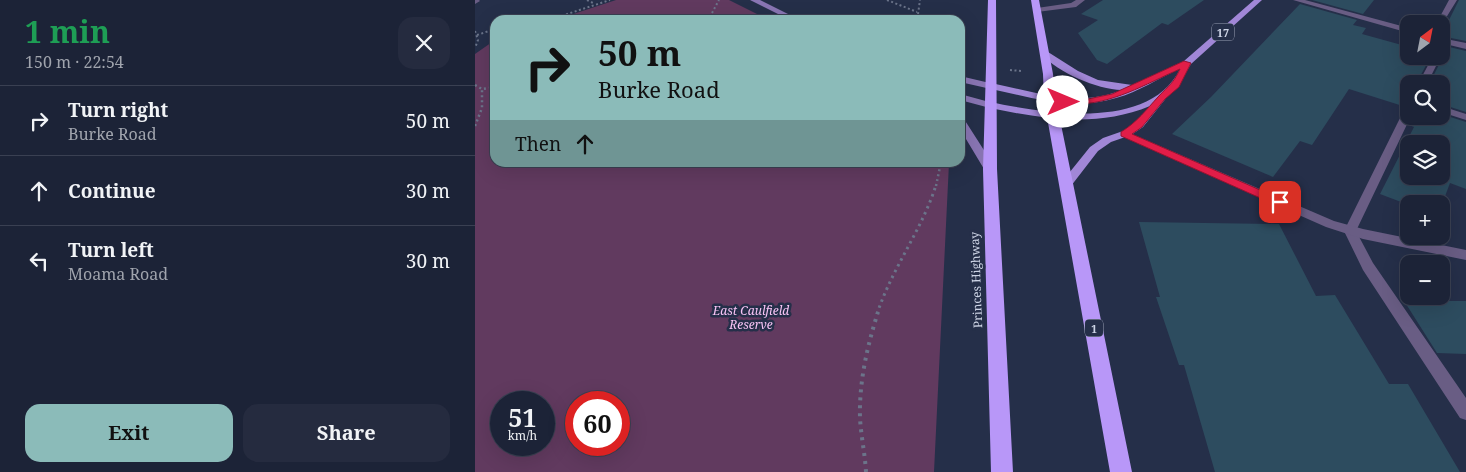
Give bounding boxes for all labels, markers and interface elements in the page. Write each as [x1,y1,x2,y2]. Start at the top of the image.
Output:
text: 1 min [25,11,110,52]
north arrow [1400,15,1450,65]
map controls [1400,15,1450,305]
button: close [398,17,450,69]
road number: 17 [1212,24,1234,41]
text: 50 m [598,29,681,76]
icon: right [515,35,580,100]
text: 150 m · 22:54 [25,51,124,73]
text: Burke Road [598,74,720,104]
position arrow [1036,75,1088,127]
button: search [1400,75,1450,125]
text: Turn right [68,97,168,123]
icon: right [25,107,53,135]
text: 50 m [406,108,450,134]
text: Burke Road [68,123,156,145]
icon: ahead [571,130,599,158]
text: Then [515,131,561,157]
button: layers [1400,135,1450,185]
icon: ahead [25,177,53,205]
text: Continue [68,178,156,204]
text: 30 m [406,178,450,204]
pin [1259,181,1301,223]
icon: arrive [1266,188,1294,216]
button: + [1400,195,1450,245]
street label: Princes Highway [966,231,986,328]
text: Turn left [68,237,154,263]
icon: left [25,247,53,275]
text: 30 m [406,248,450,274]
button: − [1400,255,1450,305]
text: Moama Road [68,263,168,285]
park label: East Caulfield Reserve [712,302,789,333]
road number: 1 [1085,319,1103,336]
speed limit sign: 60 [565,391,630,456]
text: 51 [508,400,537,434]
button: Exit [25,404,233,462]
button: Share [243,404,450,462]
text: km/h [508,427,537,444]

